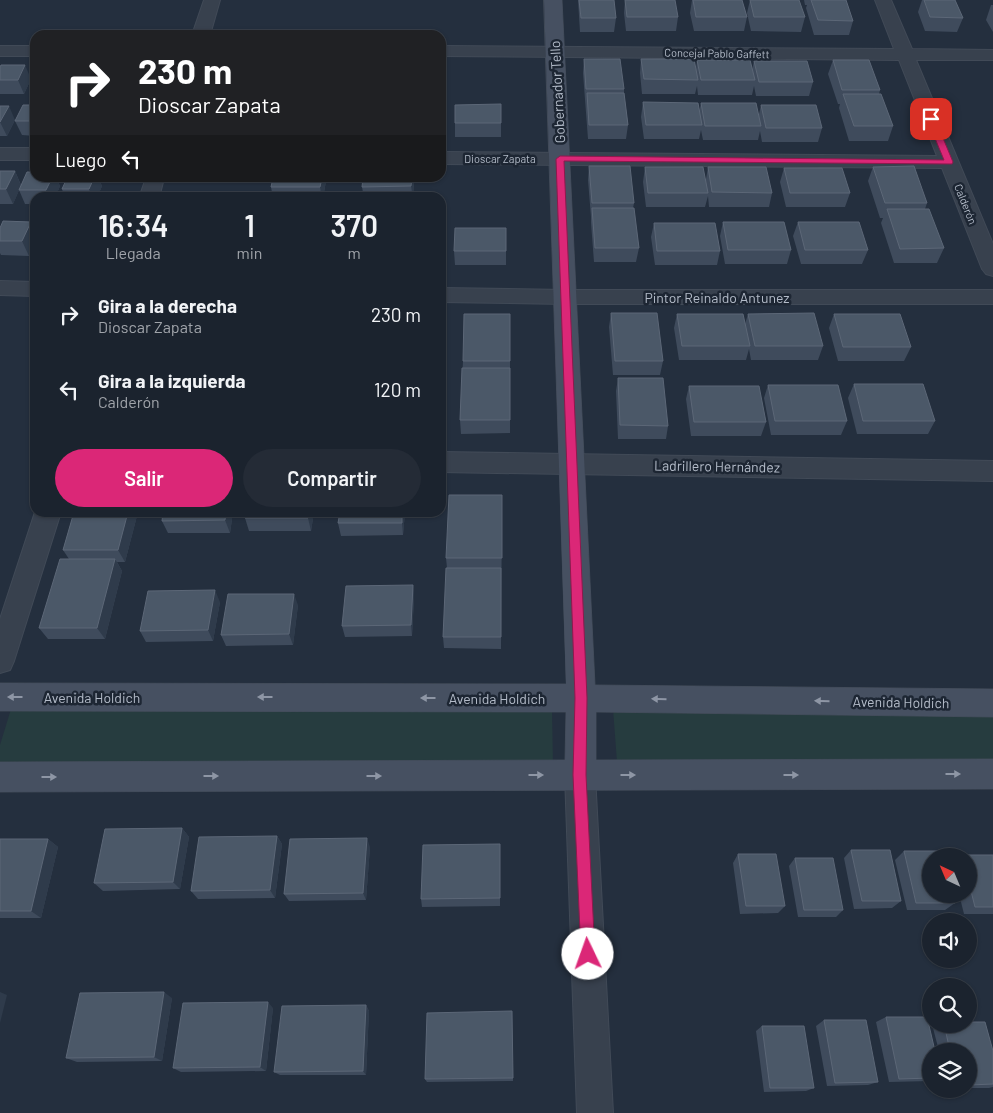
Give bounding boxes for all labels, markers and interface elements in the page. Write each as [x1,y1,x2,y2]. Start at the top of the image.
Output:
street label: Gobernador Tello [546,40,568,144]
street label: Concejal Pablo Gaffett [664,46,770,60]
text: 230 m [138,49,232,91]
icon: right [55,50,120,115]
text: Dioscar Zapata [138,91,281,117]
pin [910,98,952,140]
icon: arrive [917,105,945,133]
icon: left [117,145,145,173]
text: Luego [55,148,107,171]
street label: Dioscar Zapata [464,152,536,165]
street label: Calderón [952,182,980,226]
text: 16:34 [98,207,169,243]
text: 1 [244,207,255,243]
text: 370 [330,207,378,243]
text: Llegada [106,243,161,262]
text: min [237,243,262,262]
text: m [348,243,361,262]
street label: Pintor Reinaldo Antunez [644,289,790,306]
text: Gira a la derecha [98,294,237,317]
icon: right [55,301,83,329]
text: 230 m [371,303,421,326]
text: Dioscar Zapata [98,317,202,336]
text: Gira a la izquierda [98,369,246,392]
icon: left [55,376,83,404]
text: 120 m [374,378,421,401]
text: Calderón [98,392,160,411]
button: Salir [55,449,233,507]
button: Compartir [243,449,421,507]
street label: Ladrillero Hernández [654,456,780,476]
street label: Avenida Holdich [44,689,140,706]
street label: Avenida Holdich [449,690,545,707]
one-way arrow [7,693,23,701]
one-way arrow [257,693,273,701]
street label: Avenida Holdich [852,693,950,711]
one-way arrow [419,694,435,702]
one-way arrow [651,695,667,703]
one-way arrow [814,697,830,705]
one-way arrow [946,770,962,778]
one-way arrow [528,771,544,779]
one-way arrow [621,771,637,779]
one-way arrow [783,771,799,779]
one-way arrow [203,772,219,780]
one-way arrow [366,772,382,780]
one-way arrow [41,773,57,781]
north arrow [922,848,978,902]
map controls [922,848,977,1098]
button: sound [922,913,977,968]
position arrow [561,927,613,979]
button: search [922,978,977,1033]
button: layers [922,1043,977,1098]

